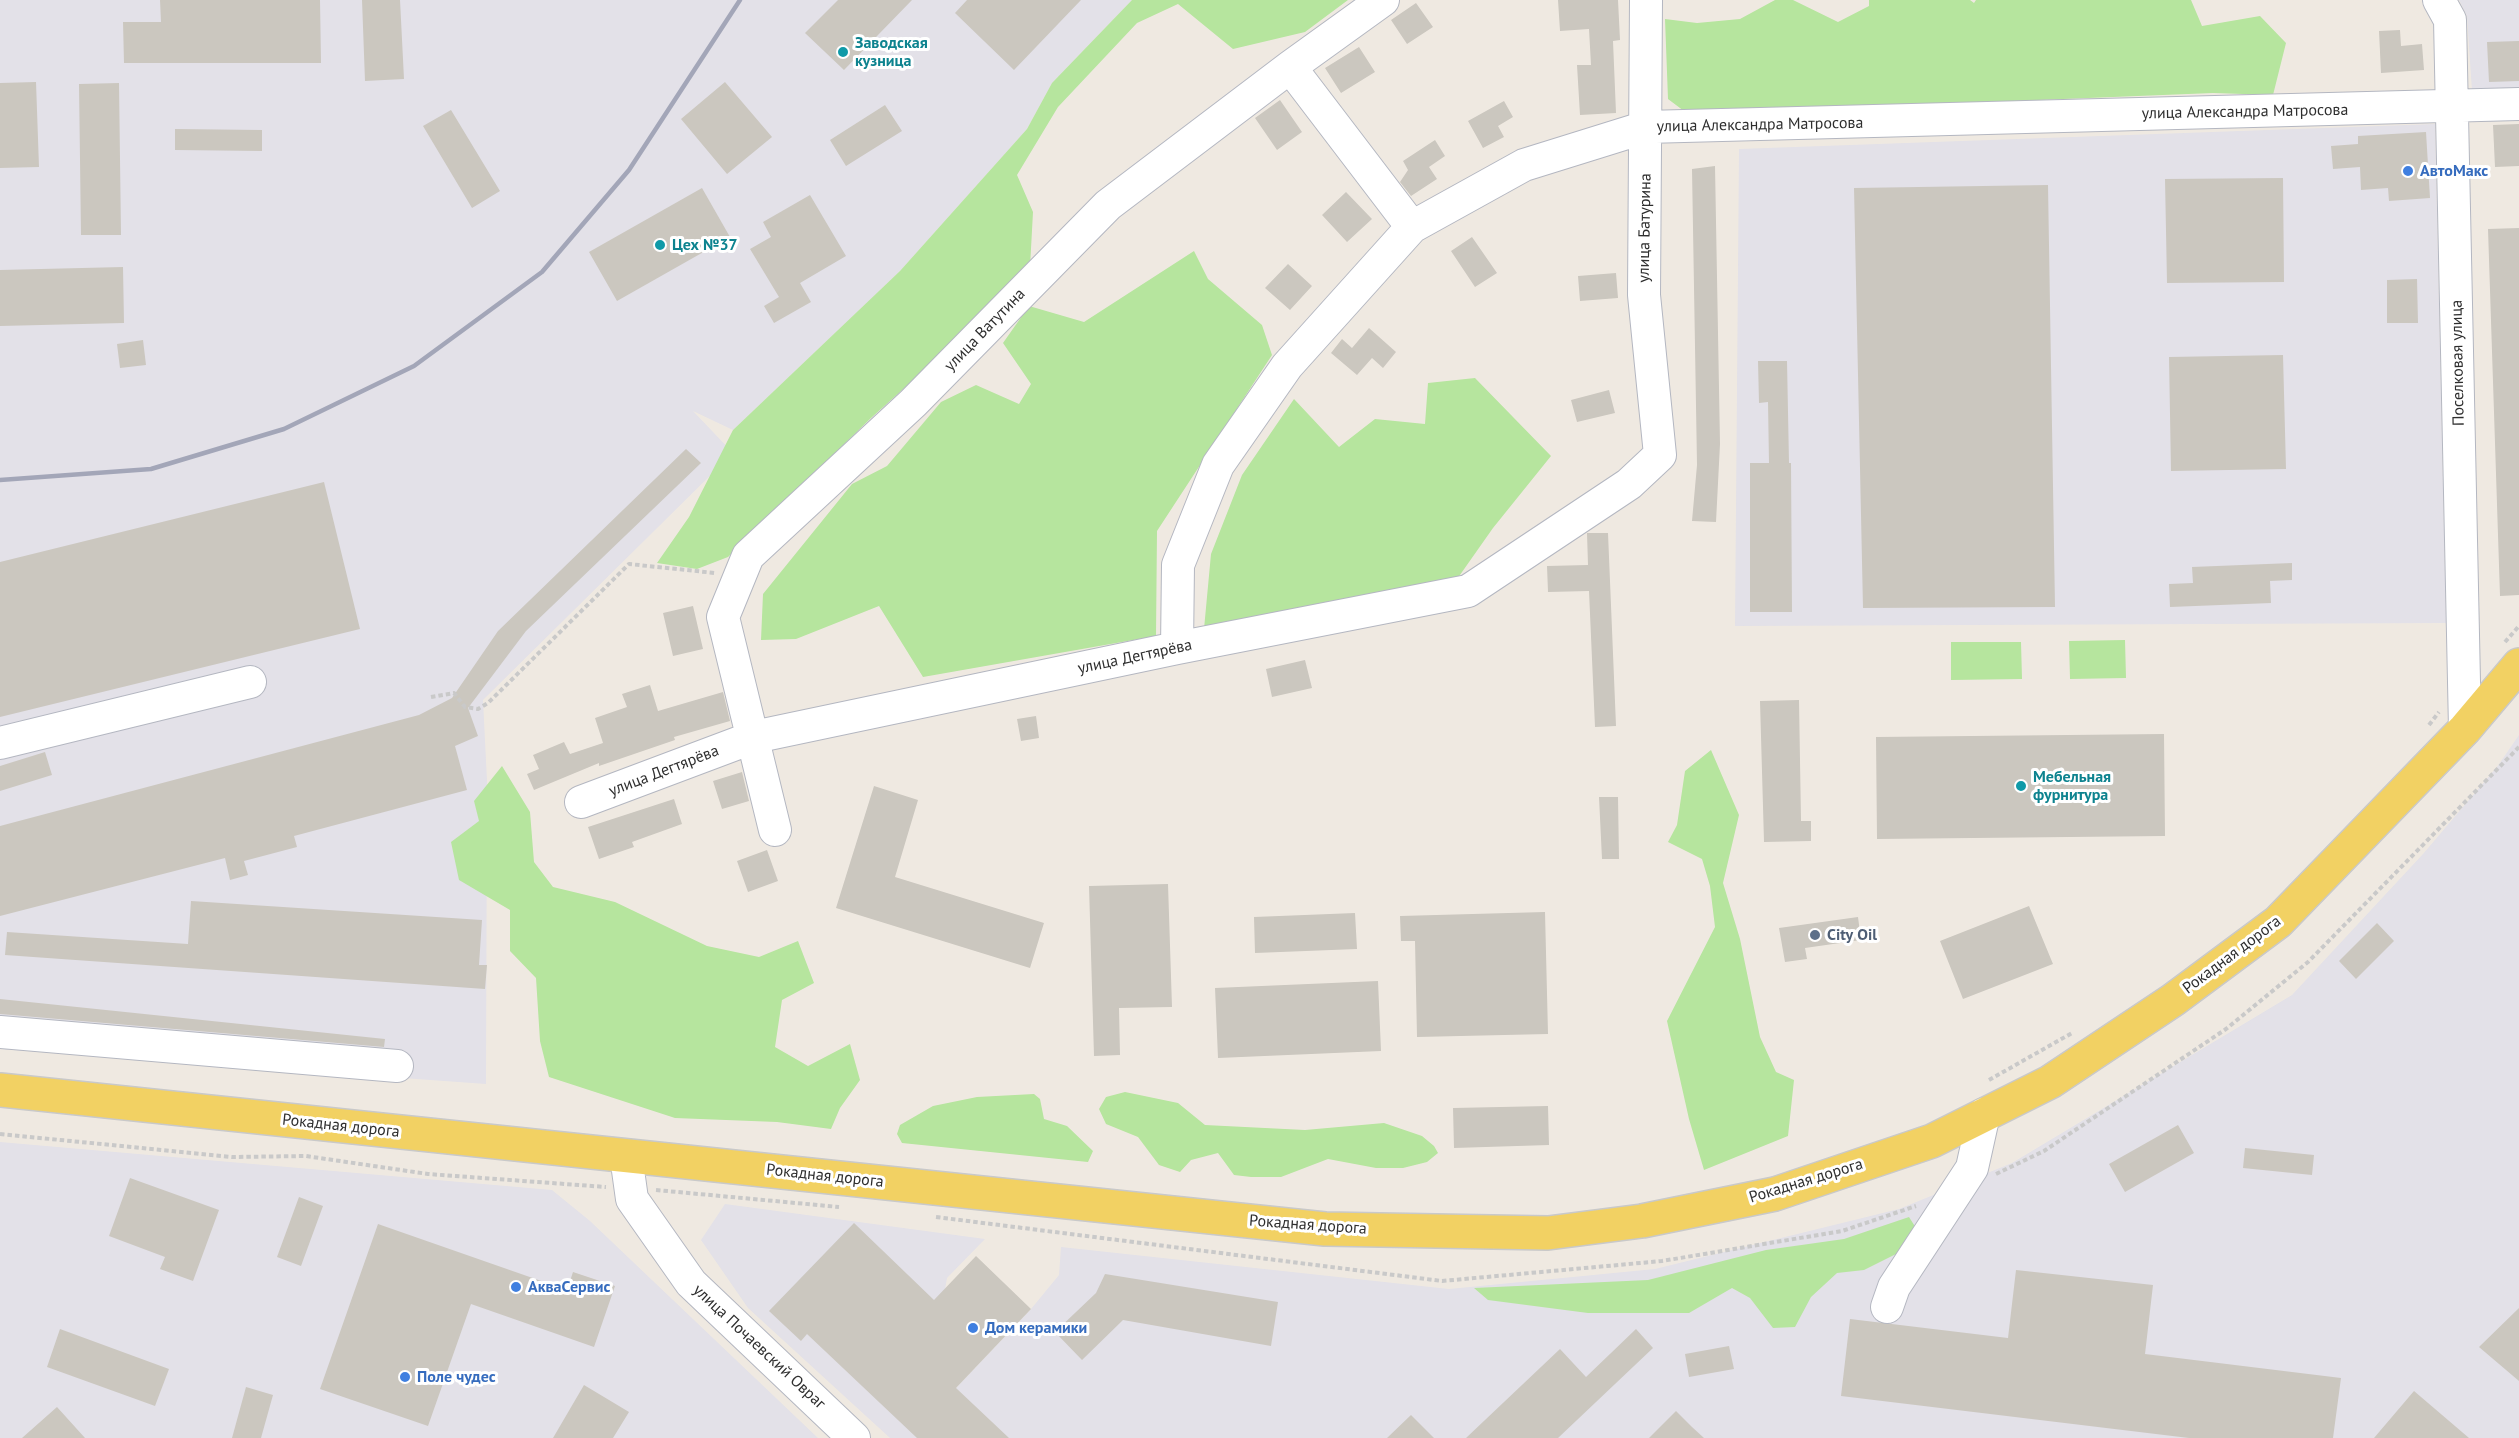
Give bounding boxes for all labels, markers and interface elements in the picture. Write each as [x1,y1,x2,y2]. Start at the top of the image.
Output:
place label: Заводская кузница [855,33,928,71]
marker: Заводская кузница [836,45,850,59]
street label: улица Александра Матросова [2141,101,2349,123]
street label: улица Александра Матросова [1656,114,1864,136]
place label: АвтоМакс [2420,161,2488,181]
marker: АвтоМакс [2401,164,2415,178]
street label: улица Батурина [1634,173,1656,283]
place label: Цех №37 [672,235,738,255]
marker: Цех №37 [653,238,667,252]
street label: улица Ватутина [941,285,1029,375]
street label: Поселковая улица [2447,300,2469,426]
street label: улица Дегтярёва [1076,636,1194,678]
street label: улица Дегтярёва [606,741,722,801]
place label: Мебельная фурнитура [2033,767,2111,805]
marker: Мебельная фурнитура [2014,779,2028,793]
street label: Рокадная дорога [2179,912,2285,998]
place label: City Oil [1827,925,1877,945]
marker: City Oil [1808,928,1822,942]
street label: Рокадная дорога [281,1110,401,1142]
street label: Рокадная дорога [1747,1155,1865,1207]
street label: Рокадная дорога [765,1160,885,1192]
street label: Рокадная дорога [1249,1211,1367,1239]
place label: АкваСервис [528,1277,610,1297]
marker: АкваСервис [509,1280,523,1294]
street label: улица Почаевский Овраг [689,1281,829,1413]
place label: Дом керамики [985,1318,1087,1338]
marker: Дом керамики [966,1321,980,1335]
place label: Поле чудес [417,1367,496,1387]
marker: Поле чудес [398,1370,412,1384]

